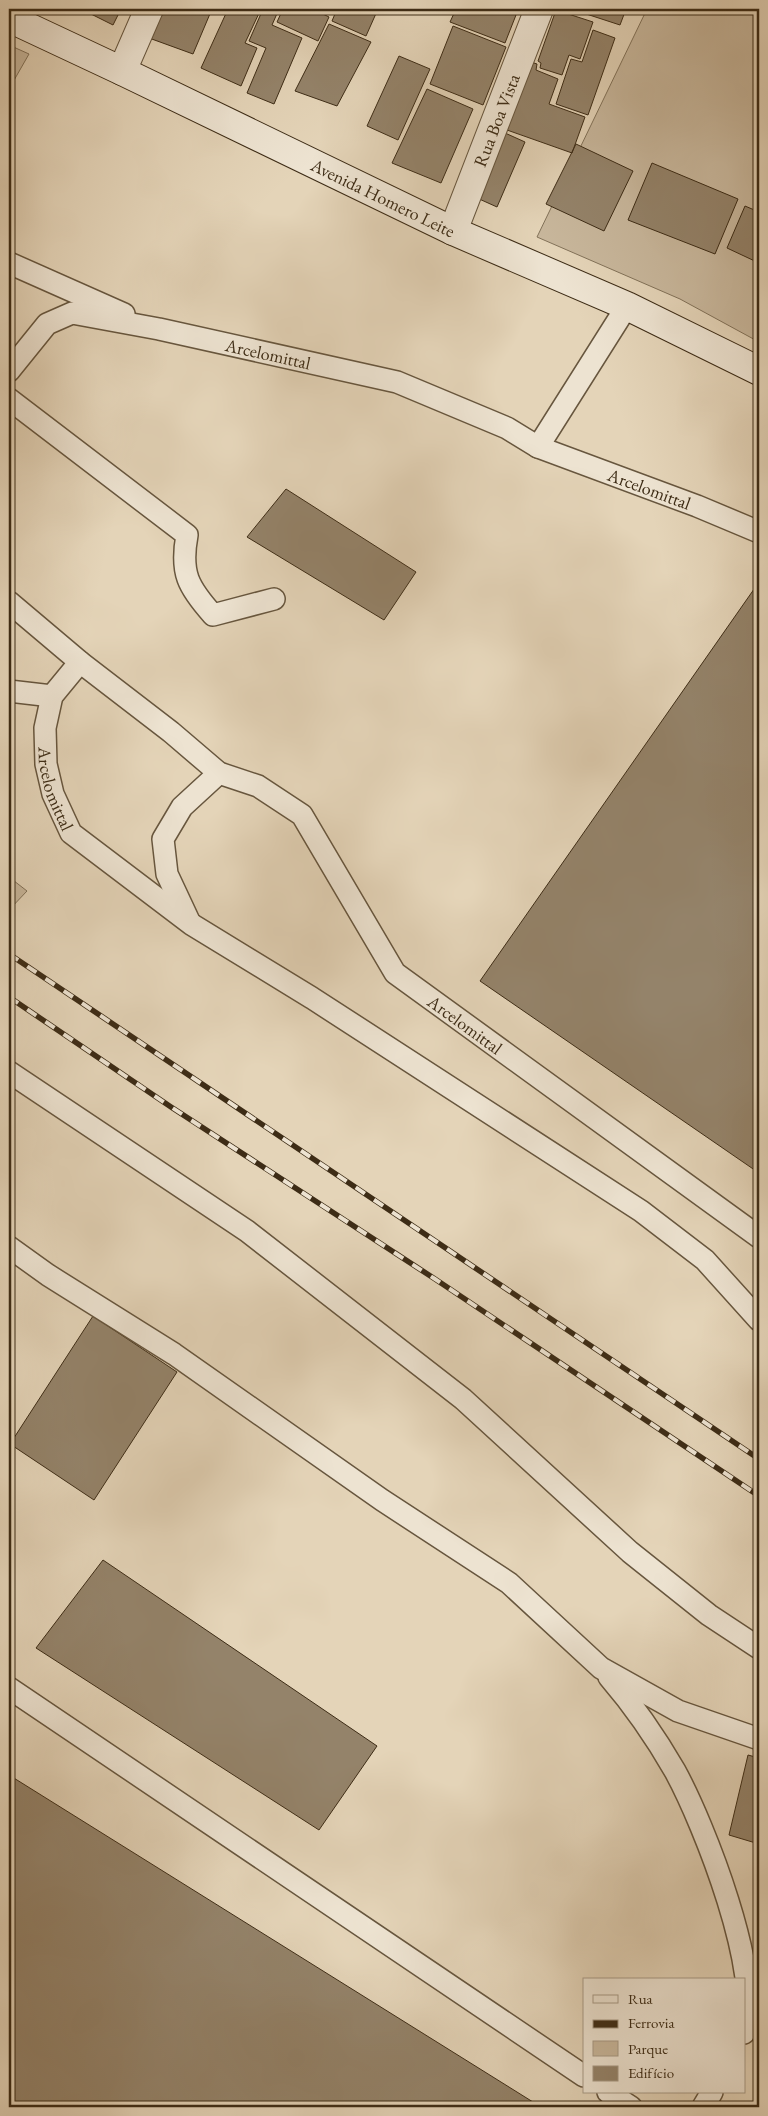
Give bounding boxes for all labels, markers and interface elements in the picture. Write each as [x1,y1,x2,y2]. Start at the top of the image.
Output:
street label: Rua Boa Vista [468,69,525,170]
street label: Avenida Homero Leite [307,152,459,242]
street label: Arcelomittal [222,332,313,374]
street label: Arcelomittal [604,462,694,514]
street label: Arcelomittal [34,745,80,834]
street label: Arcelomittal [423,989,507,1059]
legend [583,1978,746,2094]
text: Rua [628,1989,653,2008]
text: Ferrovia [628,2013,675,2032]
text: Parque [628,2039,668,2058]
text: Edifício [628,2063,674,2082]

